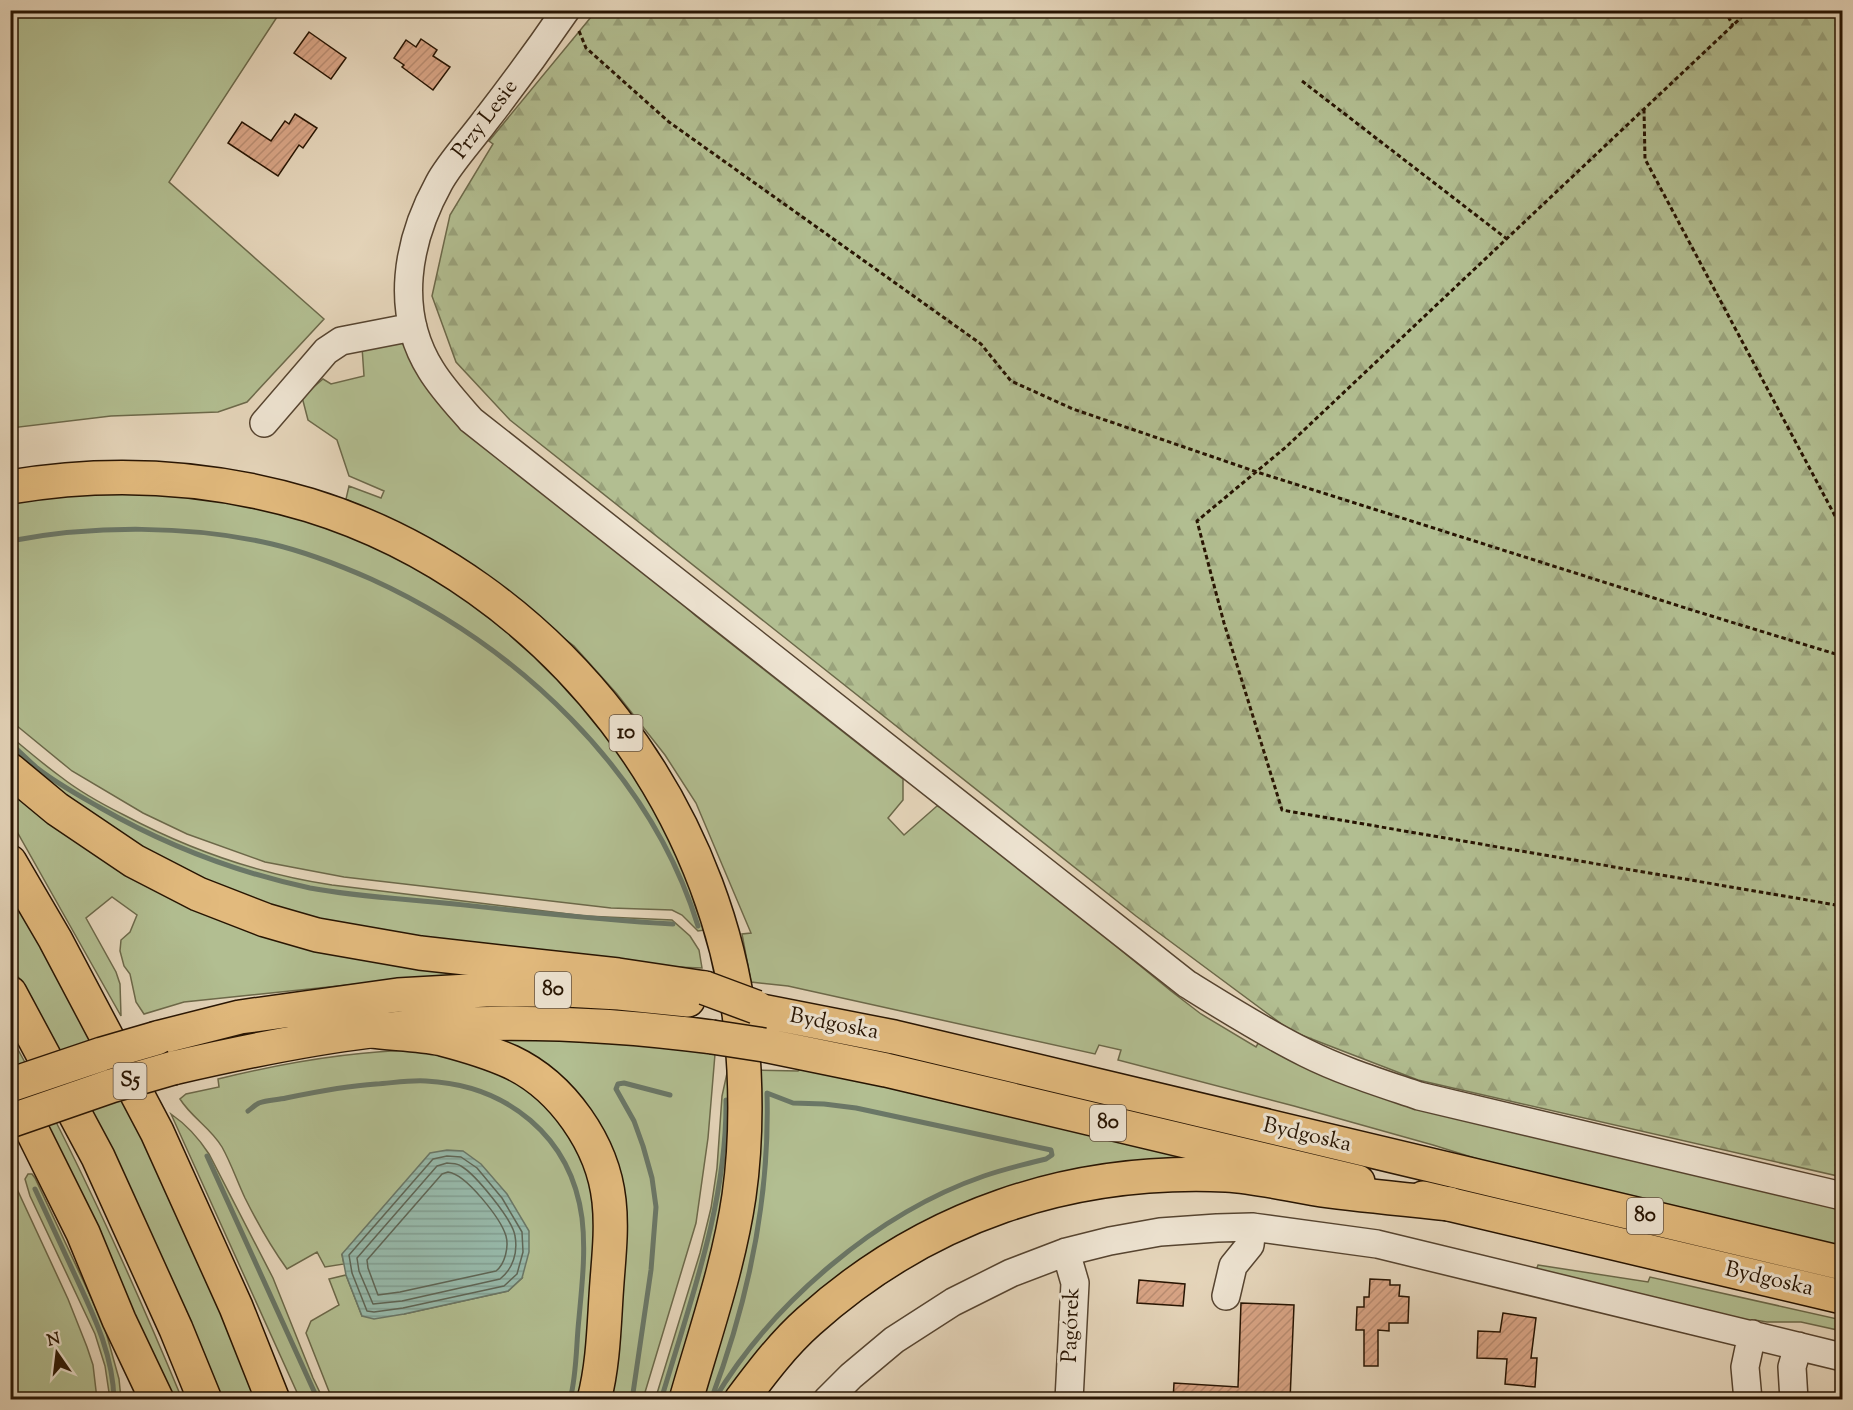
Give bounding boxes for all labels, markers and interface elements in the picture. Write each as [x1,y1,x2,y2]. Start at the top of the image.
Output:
street label: Przy Lesie [445,73,527,167]
road number: 10 [610,715,642,751]
road number: 80 [535,972,571,1008]
street label: Bydgoska [787,1001,881,1049]
road number: S5 [114,1063,146,1099]
road number: 80 [1090,1105,1126,1141]
street label: Bydgoska [1260,1110,1354,1162]
road number: 80 [1627,1198,1663,1234]
street label: Bydgoska [1722,1254,1816,1306]
street label: Pagórek [1055,1287,1089,1363]
north arrow [27,1323,87,1383]
text: N [45,1328,63,1354]

